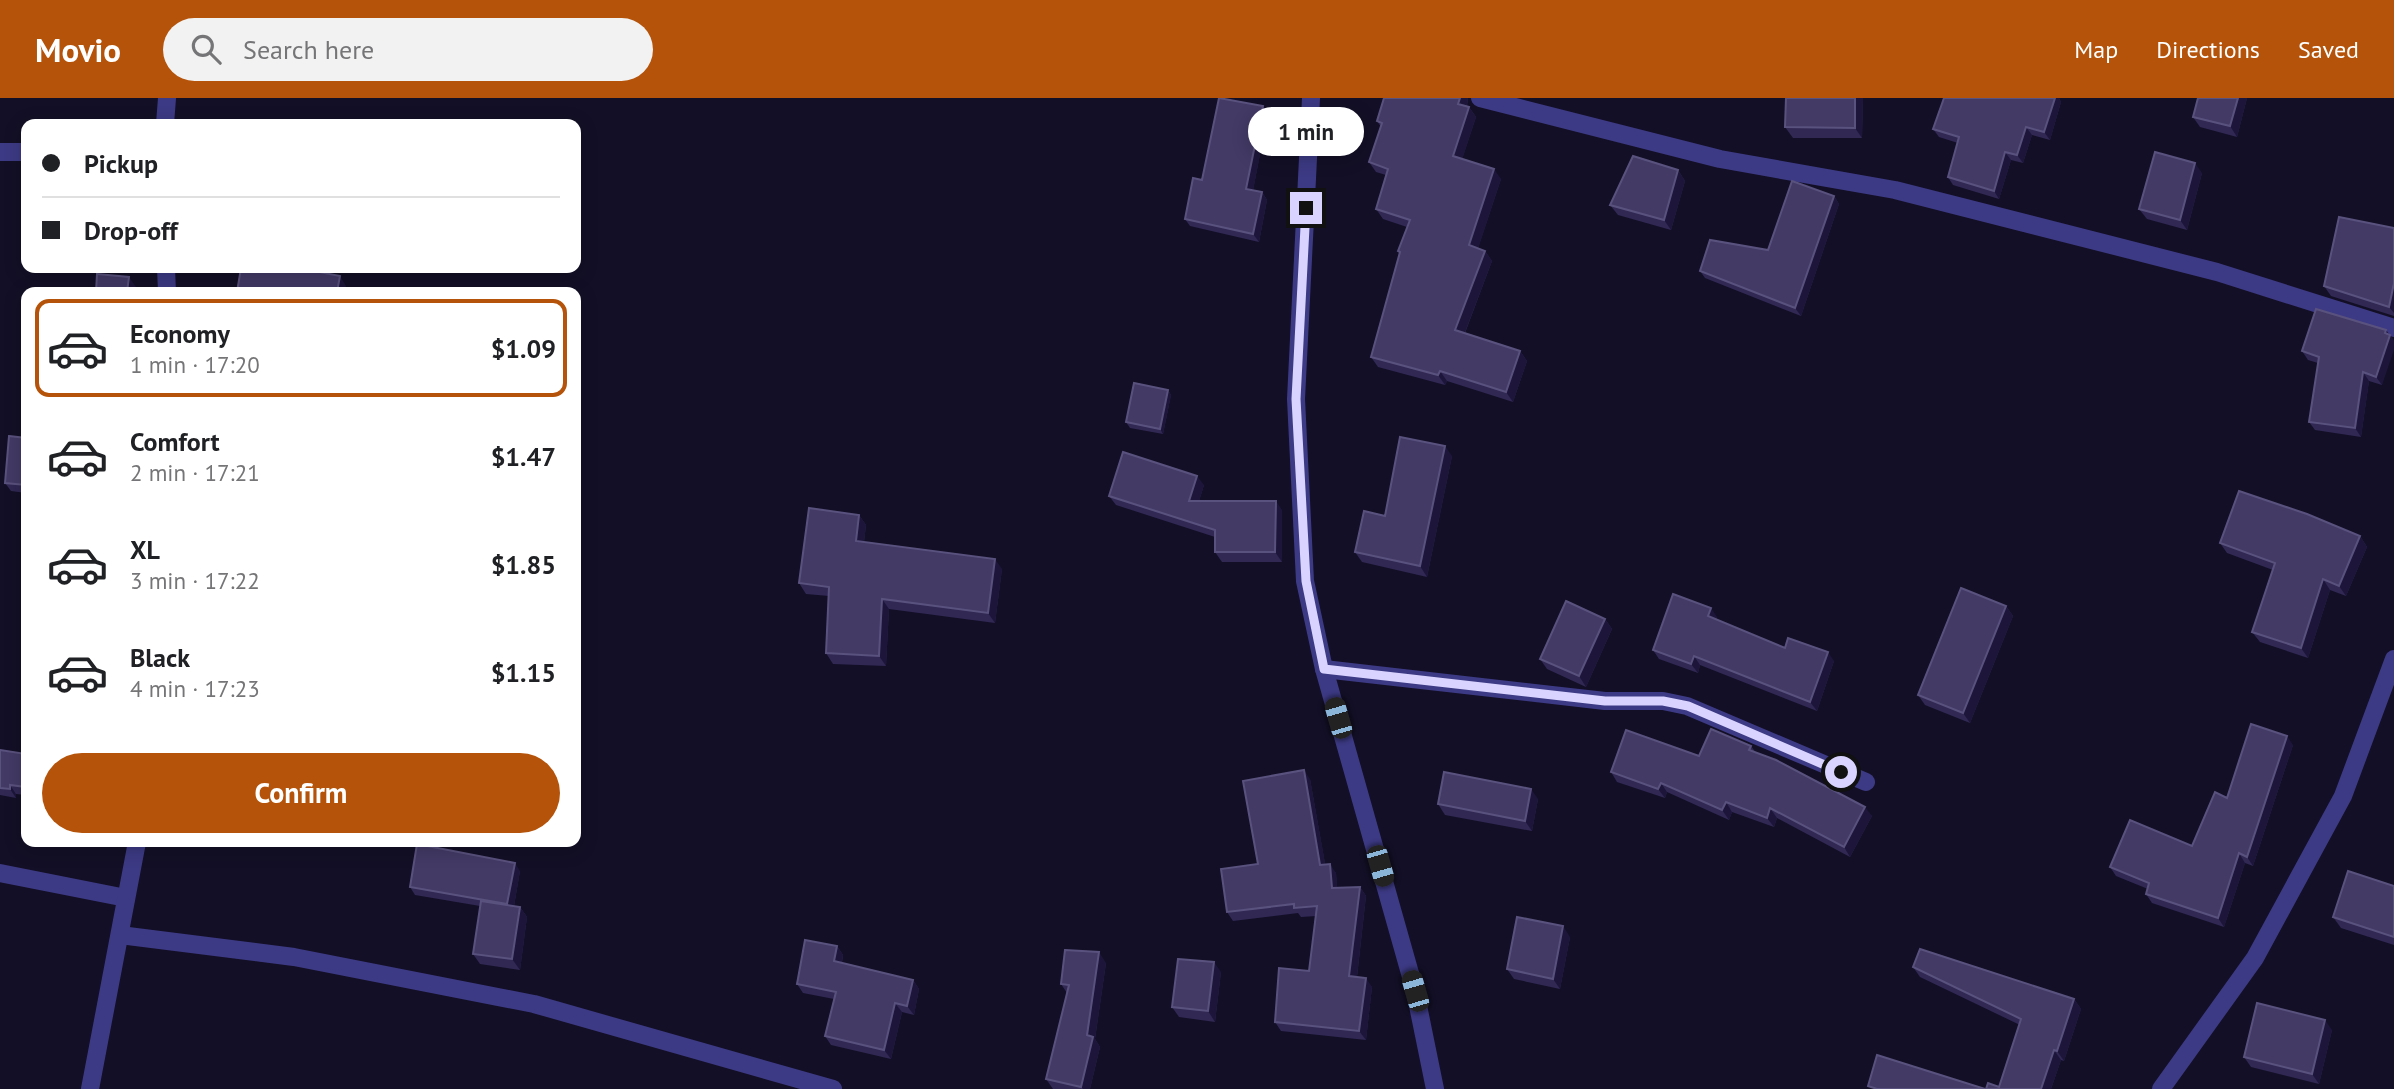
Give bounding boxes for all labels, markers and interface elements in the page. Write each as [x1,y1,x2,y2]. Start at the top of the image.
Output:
search box [163,18,653,81]
text: Movio [35,28,121,71]
icon: search [187,30,225,68]
text: Search here [243,33,374,66]
text: Map [2074,34,2118,65]
text: Directions [2156,34,2260,65]
text: Saved [2298,34,2359,65]
callout: 1 min [1248,106,1364,155]
text: 1 min [1278,117,1334,146]
text: Pickup [84,147,158,180]
route end [1290,192,1322,224]
text: Drop-off [84,214,178,247]
icon: car [46,317,109,380]
text: Economy [130,317,230,350]
text: $1.09 [491,332,556,365]
text: 1 min · 17:20 [130,350,260,379]
icon: car [46,425,109,488]
text: Comfort [130,425,220,458]
text: $1.47 [491,440,556,473]
text: 2 min · 17:21 [130,458,260,487]
icon: car [46,533,109,596]
text: XL [130,533,160,566]
text: $1.85 [491,548,556,581]
text: 3 min · 17:22 [130,566,260,595]
icon: car [46,641,109,704]
text: Black [130,641,190,674]
text: $1.15 [491,656,556,689]
text: 4 min · 17:23 [130,674,260,703]
car [1323,695,1354,741]
button: Confirm [42,753,560,833]
route start [1825,756,1857,788]
car [1365,843,1396,889]
car [1400,968,1431,1014]

